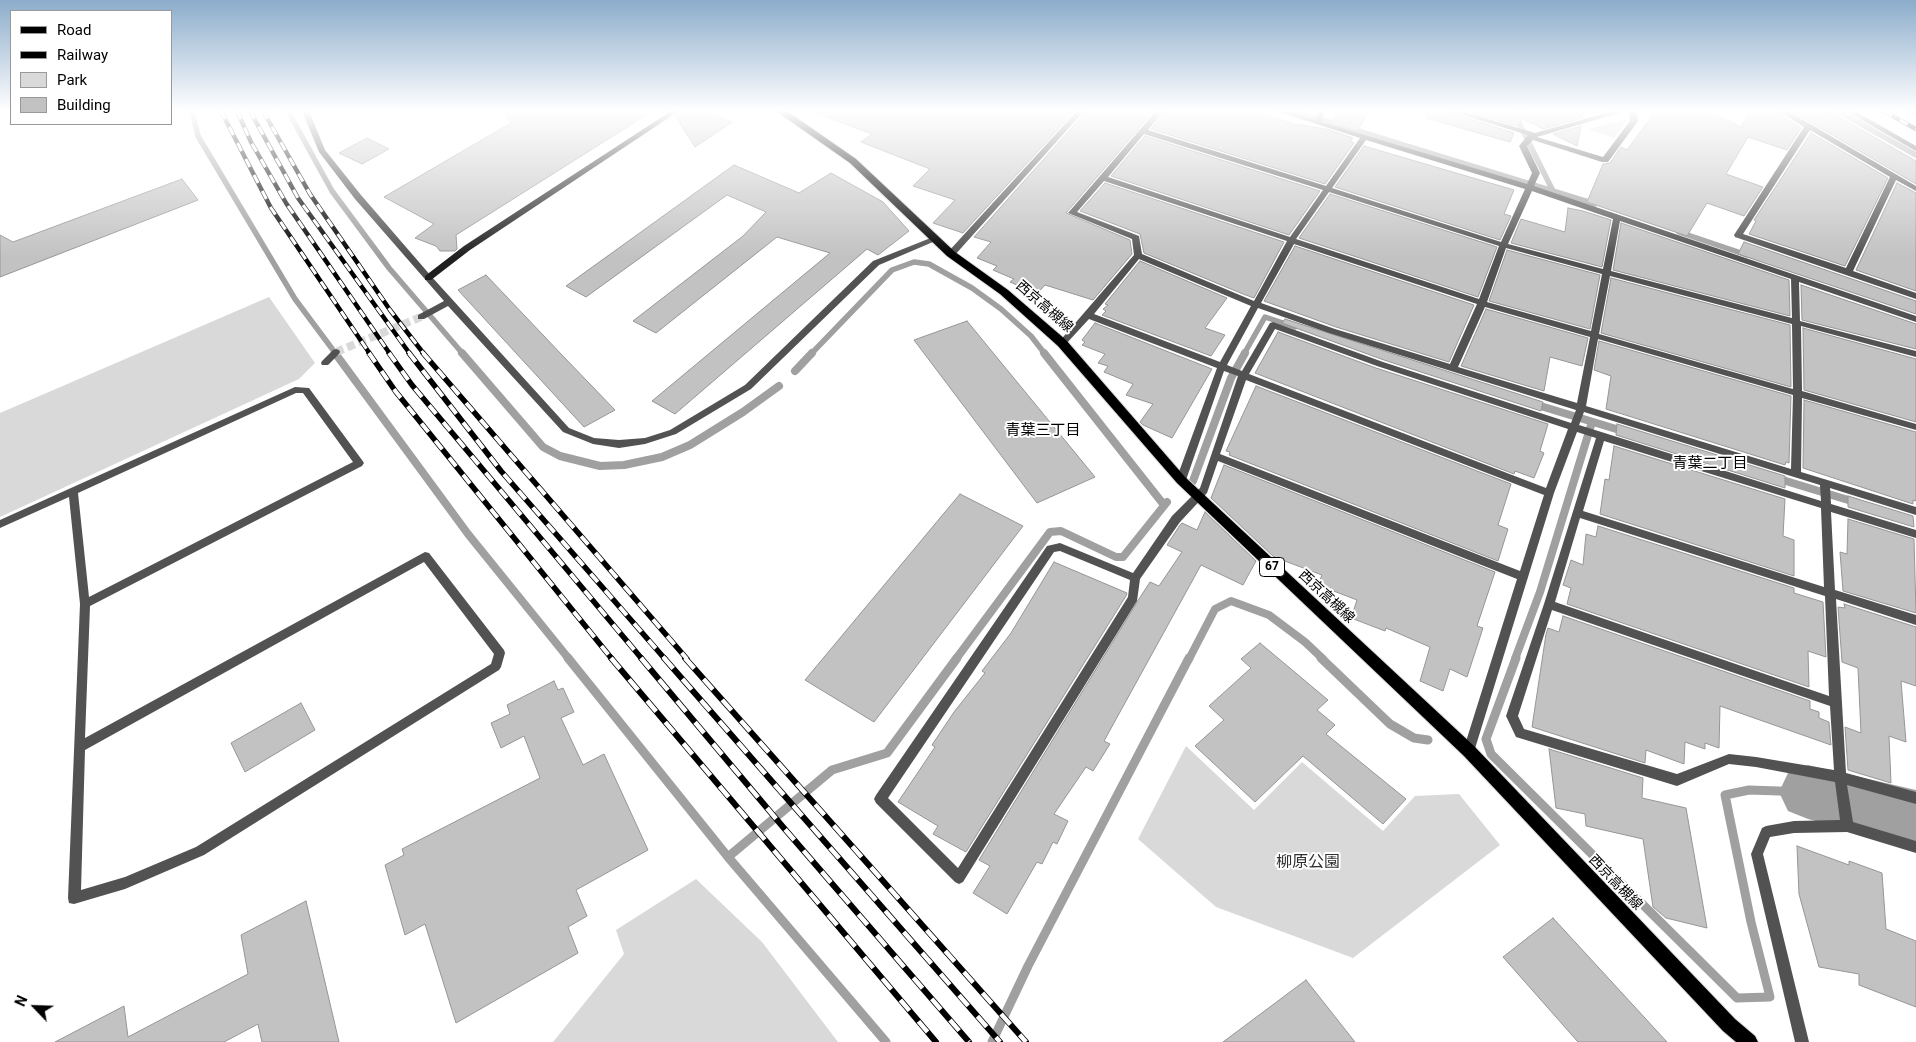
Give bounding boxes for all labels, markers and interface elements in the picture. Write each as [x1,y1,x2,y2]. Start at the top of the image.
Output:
legend [10,10,172,125]
text: Road [57,21,91,39]
text: Railway [57,46,108,64]
text: Park [57,71,87,89]
text: Building [57,96,111,114]
street label: 西京高槻線 [1012,278,1076,336]
district label: 青葉三丁目 [1006,422,1080,440]
district label: 青葉二丁目 [1673,455,1747,473]
road number: 67 [1260,558,1284,576]
street label: 西京高槻線 [1295,567,1357,627]
street label: 西京高槻線 [1585,852,1645,914]
park label: 柳原公園 [1276,853,1340,873]
north arrow [10,982,60,1032]
text: N [12,993,31,1009]

